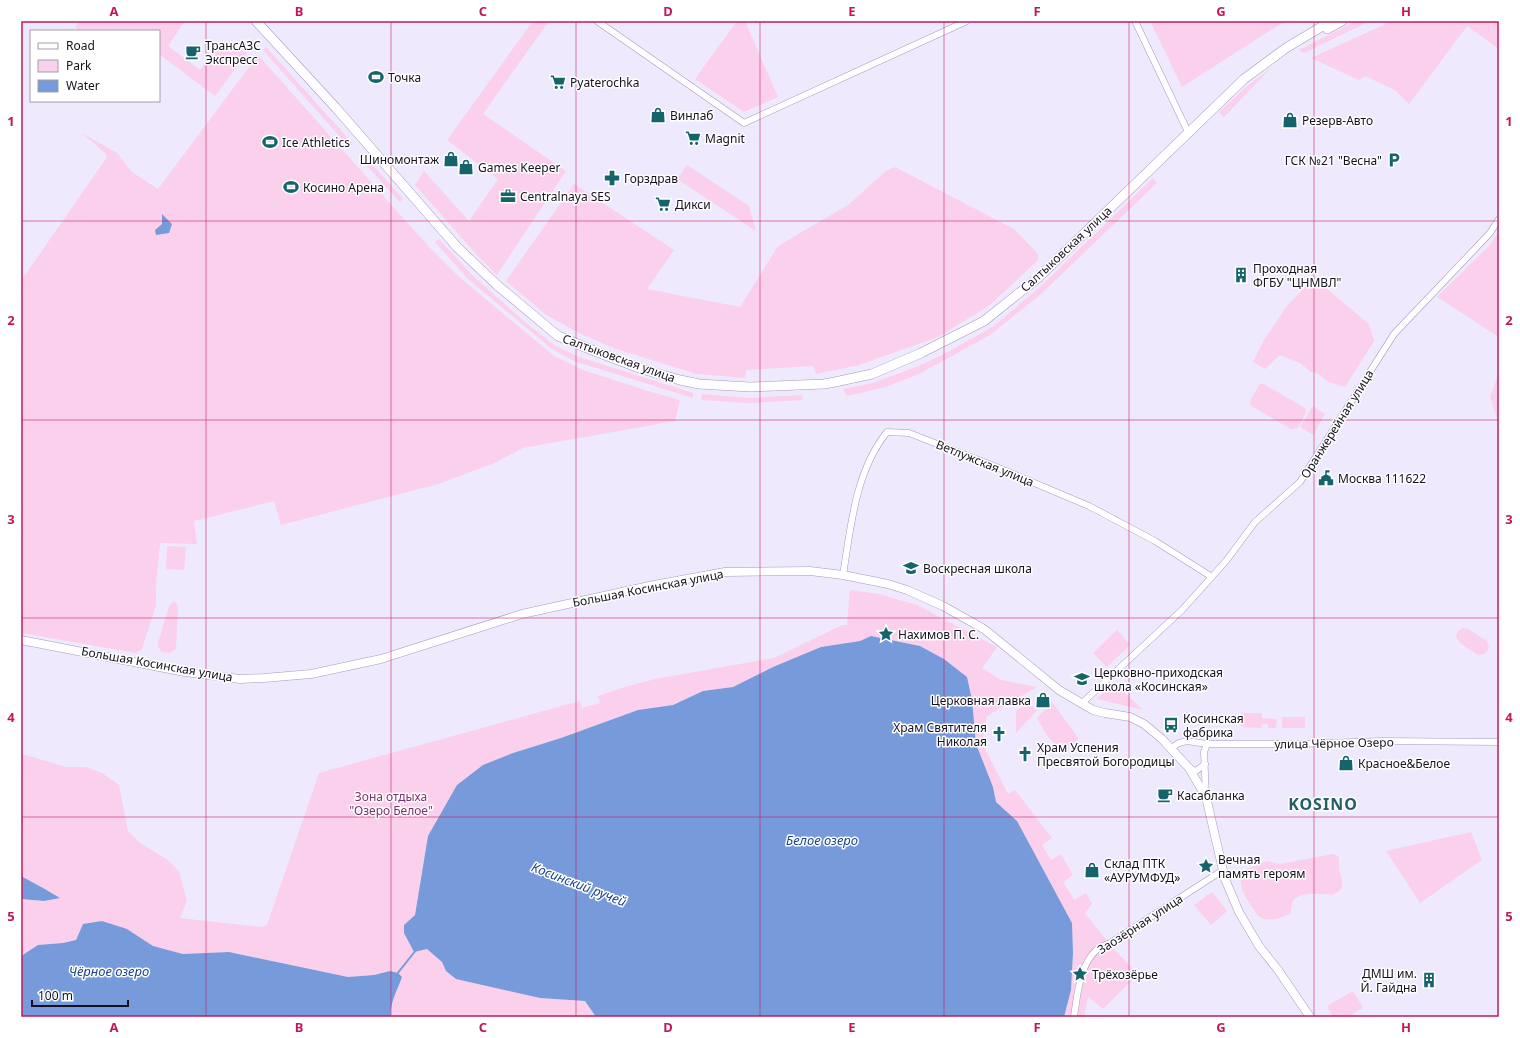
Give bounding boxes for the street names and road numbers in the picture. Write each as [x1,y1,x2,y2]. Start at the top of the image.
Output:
street label: Салтыковская улица [1017,202,1115,296]
street label: Салтыковская улица [560,330,678,386]
street label: Оранжерейная улица [1297,366,1377,482]
street label: Ветлужская улица [933,436,1037,490]
street label: Большая Косинская улица [571,565,725,611]
street label: Большая Косинская улица [80,642,234,686]
street label: улица Чёрное Озеро [1274,733,1394,753]
street label: Заозёрная улица [1094,890,1186,958]

